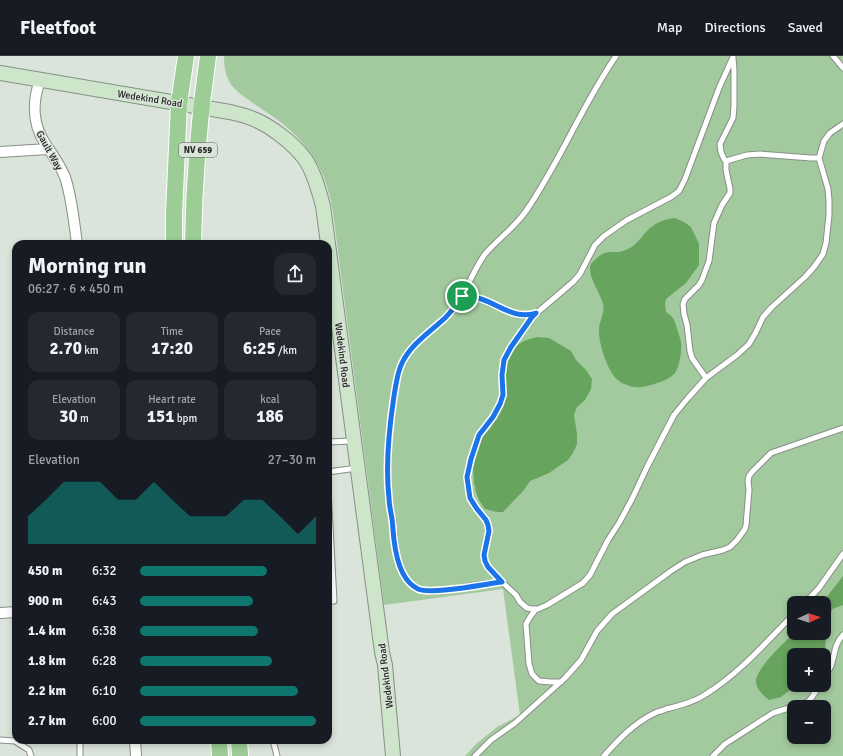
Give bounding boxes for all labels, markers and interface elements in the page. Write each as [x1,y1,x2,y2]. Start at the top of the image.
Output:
text: Fleetfoot [20,16,96,40]
text: Map [657,19,683,36]
text: Directions [705,19,766,36]
text: Saved [788,19,823,36]
street label: Wedekind Road [117,88,183,110]
street label: Gault Way [33,129,65,173]
road number: NV 659 [179,143,217,157]
text: Morning run [28,252,147,279]
button: share [274,253,316,295]
pin [445,279,479,313]
text: 06:27 · 6 × 450 m [28,281,123,297]
icon: arrive [451,285,473,307]
street label: Wedekind Road [332,322,352,388]
text: Distance [54,325,94,338]
text: Time [161,325,183,338]
text: Pace [259,325,281,338]
text: 2.70 [49,338,82,359]
text: 17:20 [151,338,193,359]
text: 6:25 [243,338,276,359]
text: km [82,344,99,357]
text: /km [276,344,297,357]
text: Elevation [52,393,96,406]
text: Heart rate [148,393,196,406]
text: kcal [260,393,280,406]
text: 30 [59,406,78,427]
text: 151 [147,406,174,427]
text: 186 [256,406,284,427]
text: m [78,412,89,425]
text: bpm [174,412,197,425]
text: Elevation [28,452,80,468]
text: 27–30 m [268,452,316,468]
text: 450 m [28,563,62,579]
text: 6:32 [92,563,117,579]
text: 900 m [28,593,62,609]
text: 6:43 [92,593,117,609]
north arrow [787,596,831,640]
map controls [787,596,831,744]
text: 1.4 km [28,623,66,639]
text: 6:38 [92,623,117,639]
street label: Wedekind Road [376,643,396,709]
button: + [787,648,831,692]
text: 1.8 km [28,653,66,669]
text: 6:28 [92,653,117,669]
text: 2.2 km [28,683,66,699]
text: 6:10 [92,683,117,699]
button: − [787,700,831,744]
text: 2.7 km [28,713,66,729]
text: 6:00 [92,713,117,729]

